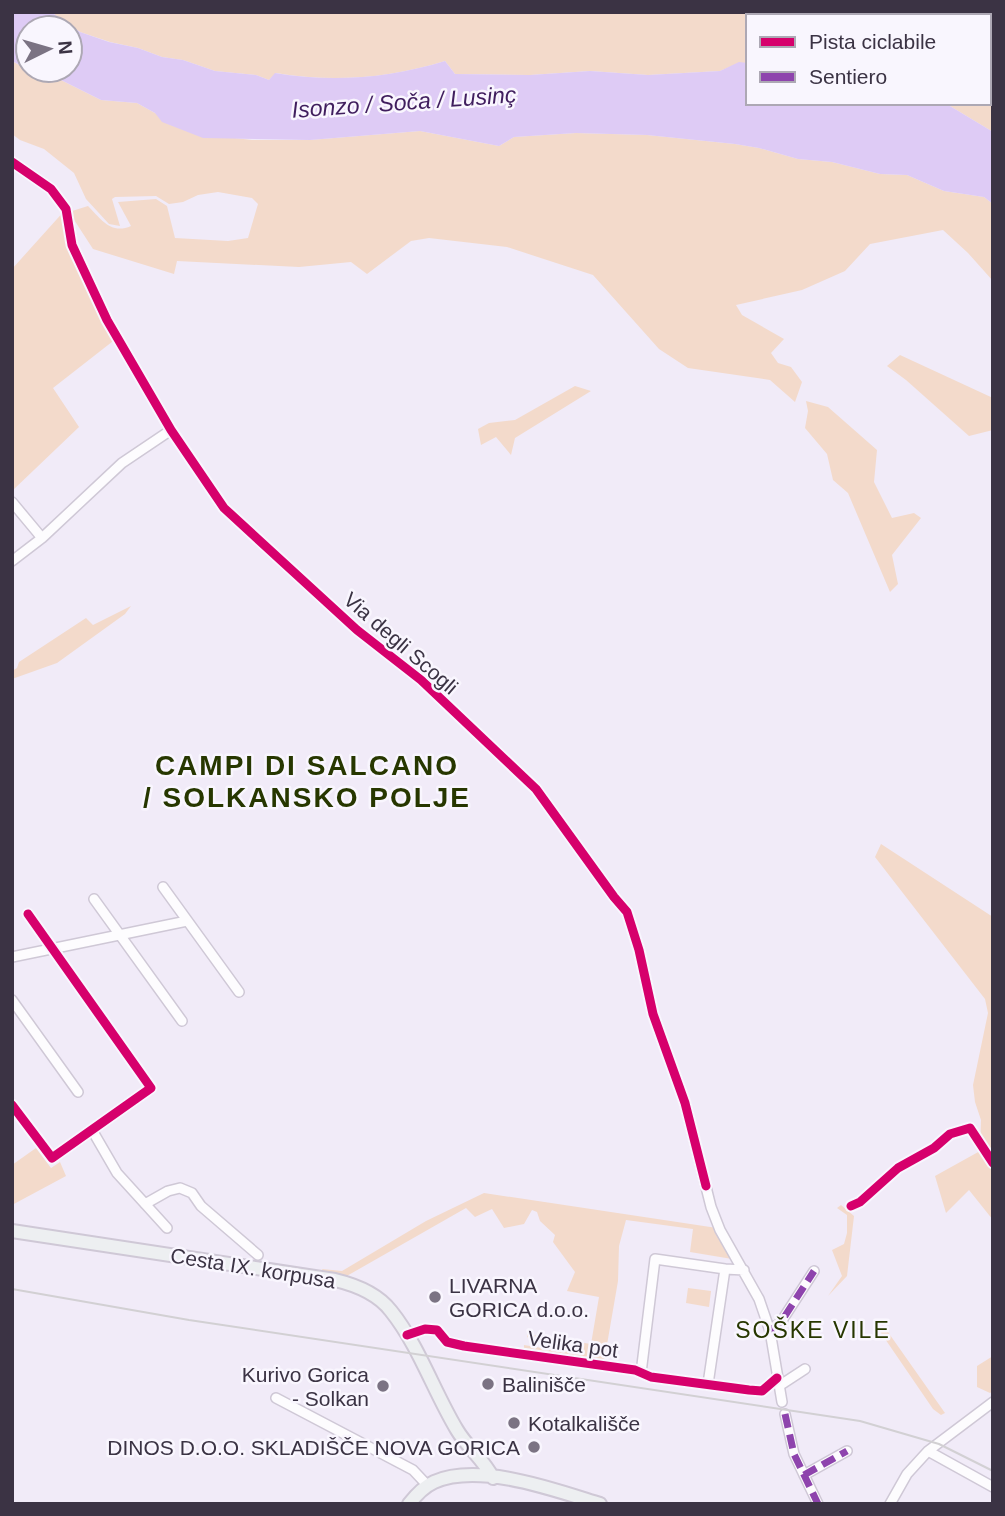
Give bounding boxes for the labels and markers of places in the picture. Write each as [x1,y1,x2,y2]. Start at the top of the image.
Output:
place label: LIVARNA GORICA d.o.o. [449,1274,589,1321]
marker: LIVARNA GORICA d.o.o. [427,1289,443,1305]
place label: Kurivo Gorica - Solkan [242,1363,369,1410]
place label: Balinišče [502,1373,586,1396]
marker: Balinišče [480,1376,496,1392]
marker: Kurivo Gorica - Solkan [375,1378,391,1394]
place label: Kotalkališče [528,1412,640,1435]
marker: Kotalkališče [506,1415,522,1431]
place label: DINOS D.O.O. SKLADIŠČE NOVA GORICA [107,1436,520,1459]
marker: DINOS D.O.O. SKLADIŠČE NOVA GORICA [526,1439,542,1455]

